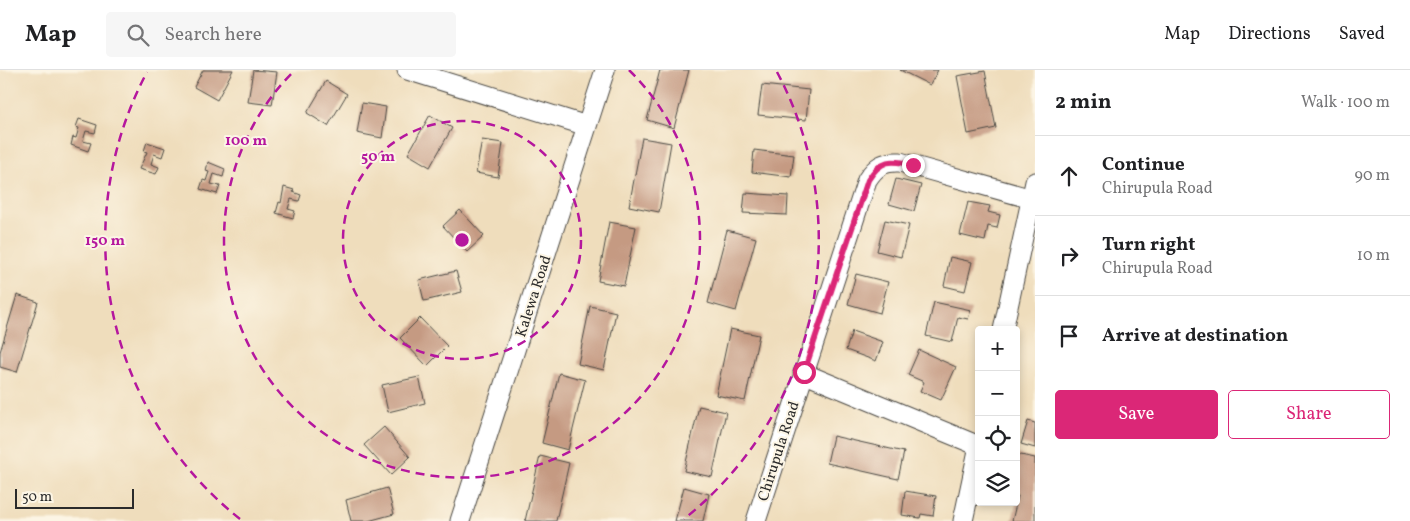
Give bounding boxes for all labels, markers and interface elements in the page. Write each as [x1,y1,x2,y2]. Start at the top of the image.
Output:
search box [106,12,456,57]
text: Map [25,18,76,52]
icon: search [124,21,152,49]
text: Search here [164,22,262,48]
text: Map [1164,22,1200,47]
text: Directions [1228,22,1311,47]
text: Saved [1339,22,1385,47]
text: 2 min [1055,88,1112,117]
text: Walk · 100 m [1301,92,1390,114]
text: 100 m [225,131,268,152]
text: 50 m [361,147,395,168]
text: Continue [1102,152,1185,178]
route end [902,154,925,177]
icon: ahead [1055,162,1083,190]
text: 90 m [1354,165,1390,187]
text: Chirupula Road [1102,178,1213,200]
text: 150 m [85,231,125,252]
centre of rings [453,231,471,249]
text: Turn right [1102,232,1195,258]
icon: right [1055,242,1083,270]
text: 10 m [1357,245,1390,267]
street label: Kalewa Road [511,253,558,340]
text: Chirupula Road [1102,258,1213,280]
icon: arrive [1055,322,1083,350]
text: Arrive at destination [1102,323,1288,349]
map controls [975,326,1020,506]
button: + [975,326,1020,371]
route start [793,361,816,384]
button: − [975,371,1020,416]
button: Save [1055,390,1218,439]
button: Share [1228,390,1390,439]
street label: Chirupula Road [753,399,805,504]
button: locate [975,416,1020,461]
button: layers [975,461,1020,506]
scale bar [15,486,134,509]
text: 50 m [22,488,52,507]

